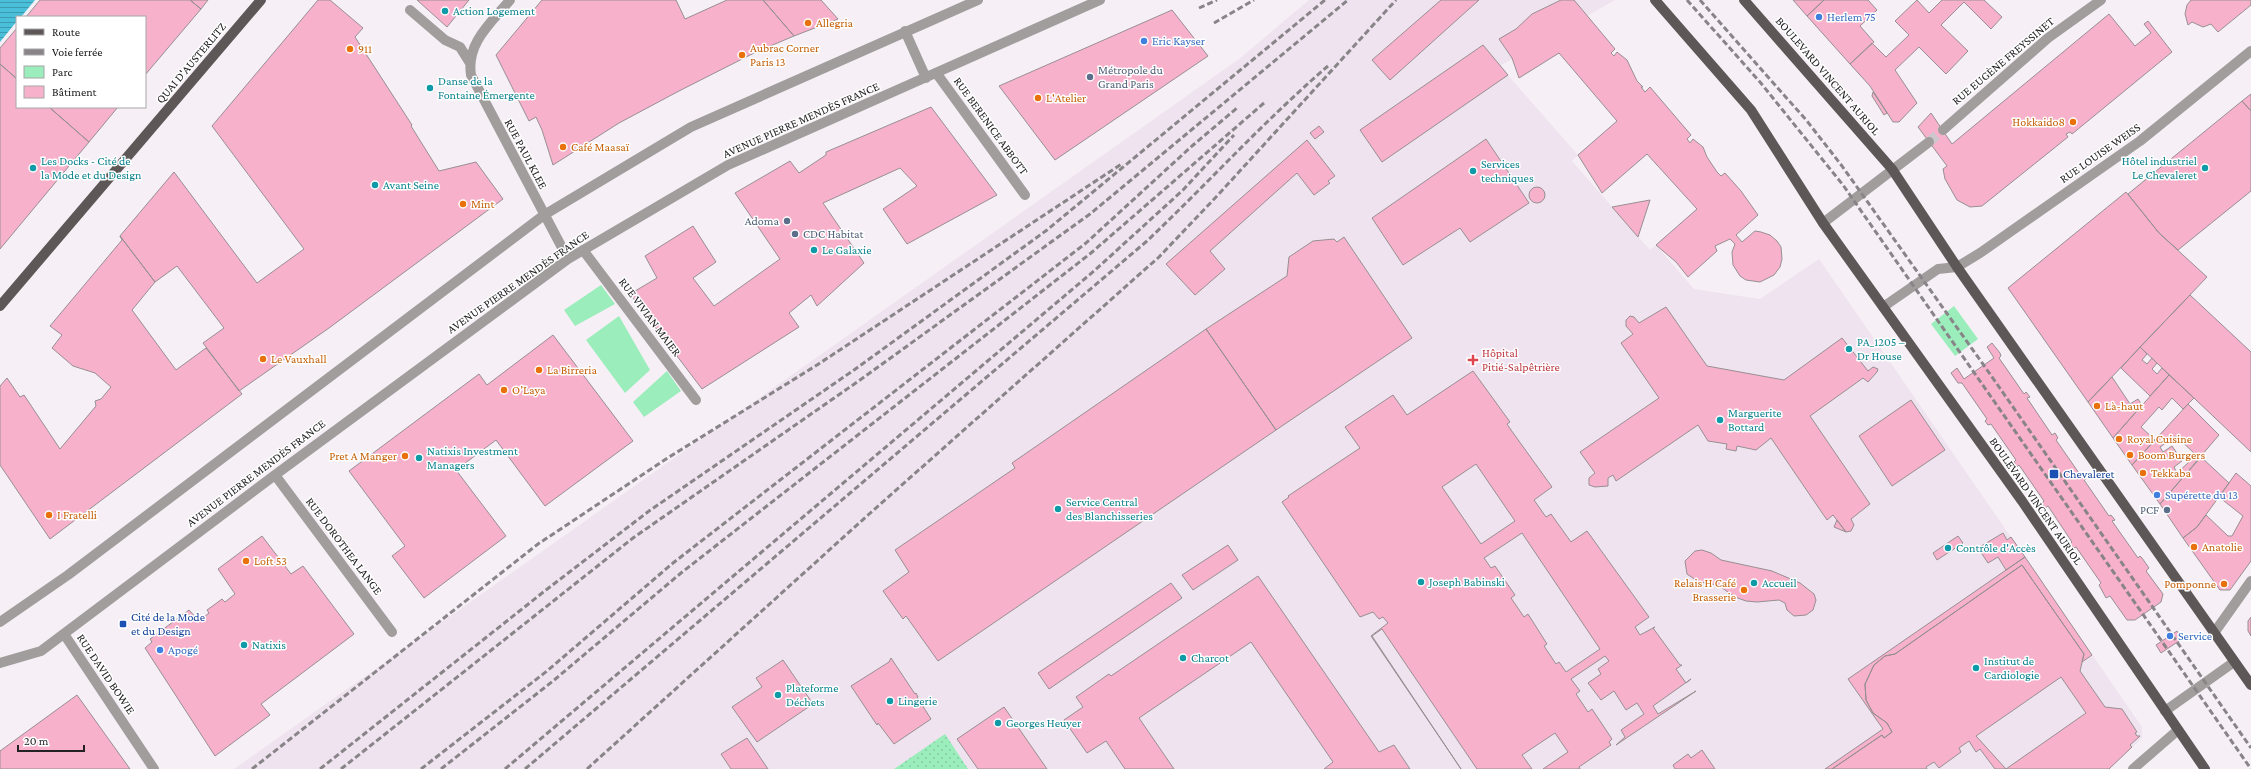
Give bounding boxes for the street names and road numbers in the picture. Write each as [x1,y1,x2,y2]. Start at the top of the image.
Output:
street label: BOULEVARD VINCENT AURIOL [1773,14,1883,138]
street label: RUE EUGÈNE FREYSSINET [1949,14,2057,108]
street label: QUAI D'AUSTERLITZ [153,20,229,106]
street label: RUE BERENICE ABBOTT [951,74,1031,178]
street label: AVENUE PIERRE MENDÈS FRANCE [721,79,882,161]
street label: RUE PAUL KLEE [502,117,551,192]
street label: RUE LOUISE WEISS [2057,120,2143,186]
street label: AVENUE PIERRE MENDÈS FRANCE [444,227,592,336]
street label: RUE VIVIAN MAIER [616,275,684,359]
street label: AVENUE PIERRE MENDÈS FRANCE [184,416,328,530]
street label: BOULEVARD VINCENT AURIOL [1987,435,2085,567]
street label: RUE DOROTHEA LANGE [303,495,385,598]
street label: RUE DAVID BOWIE [74,631,138,717]

